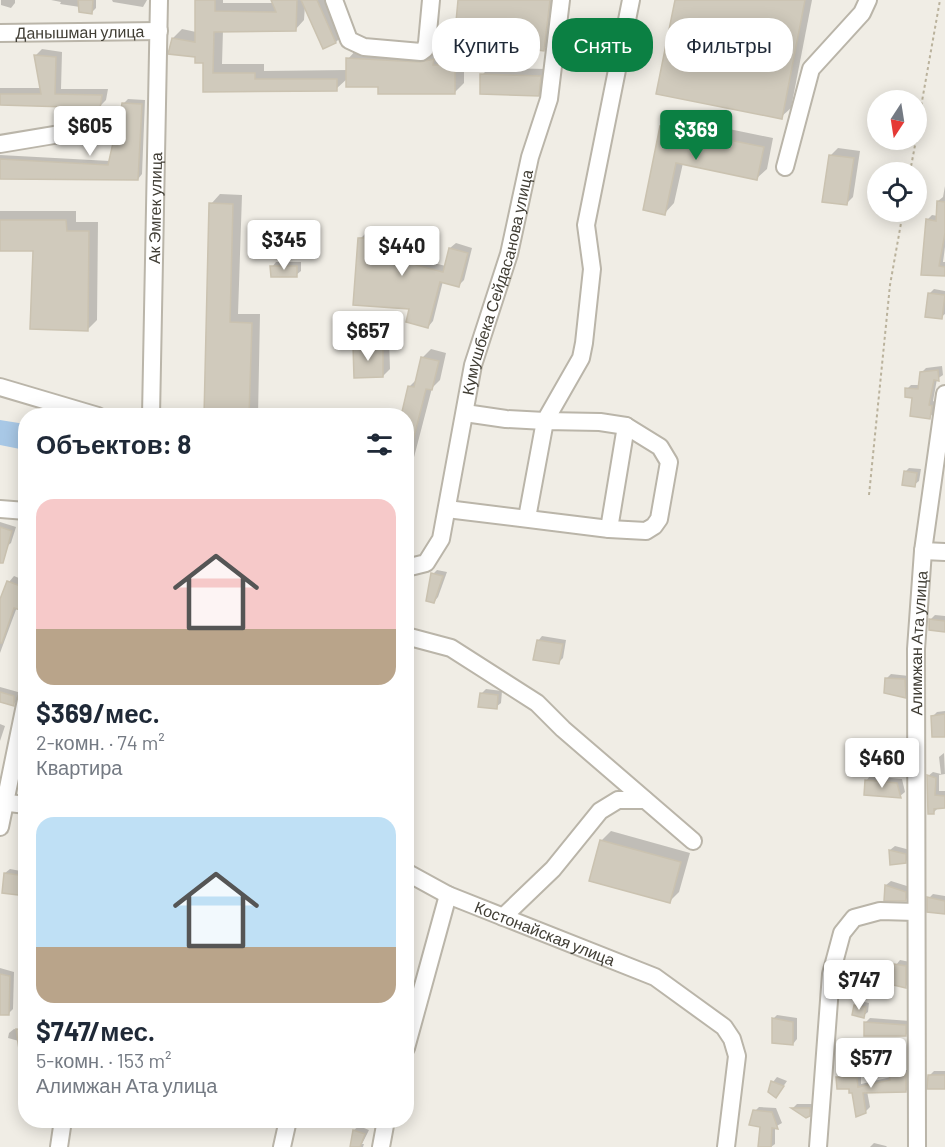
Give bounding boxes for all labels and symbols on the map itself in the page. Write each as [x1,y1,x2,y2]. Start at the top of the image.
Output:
street label: Данышман улица [15,21,145,42]
north arrow [867,90,927,150]
pin: $605 [54,106,126,157]
pin: $369 [660,110,732,161]
street label: Ак Эмгек улица [144,152,165,264]
street label: Кумушбека Сейдасанова улица [458,168,536,397]
pin: $345 [248,220,320,271]
pin: $440 [366,226,438,277]
pin: $657 [332,311,404,362]
street label: Алимжан Ата улица [906,570,931,716]
pin: $460 [846,738,918,789]
street label: Костонайская улица [472,897,618,969]
pin: $747 [823,960,895,1011]
pin: $577 [835,1038,907,1089]

